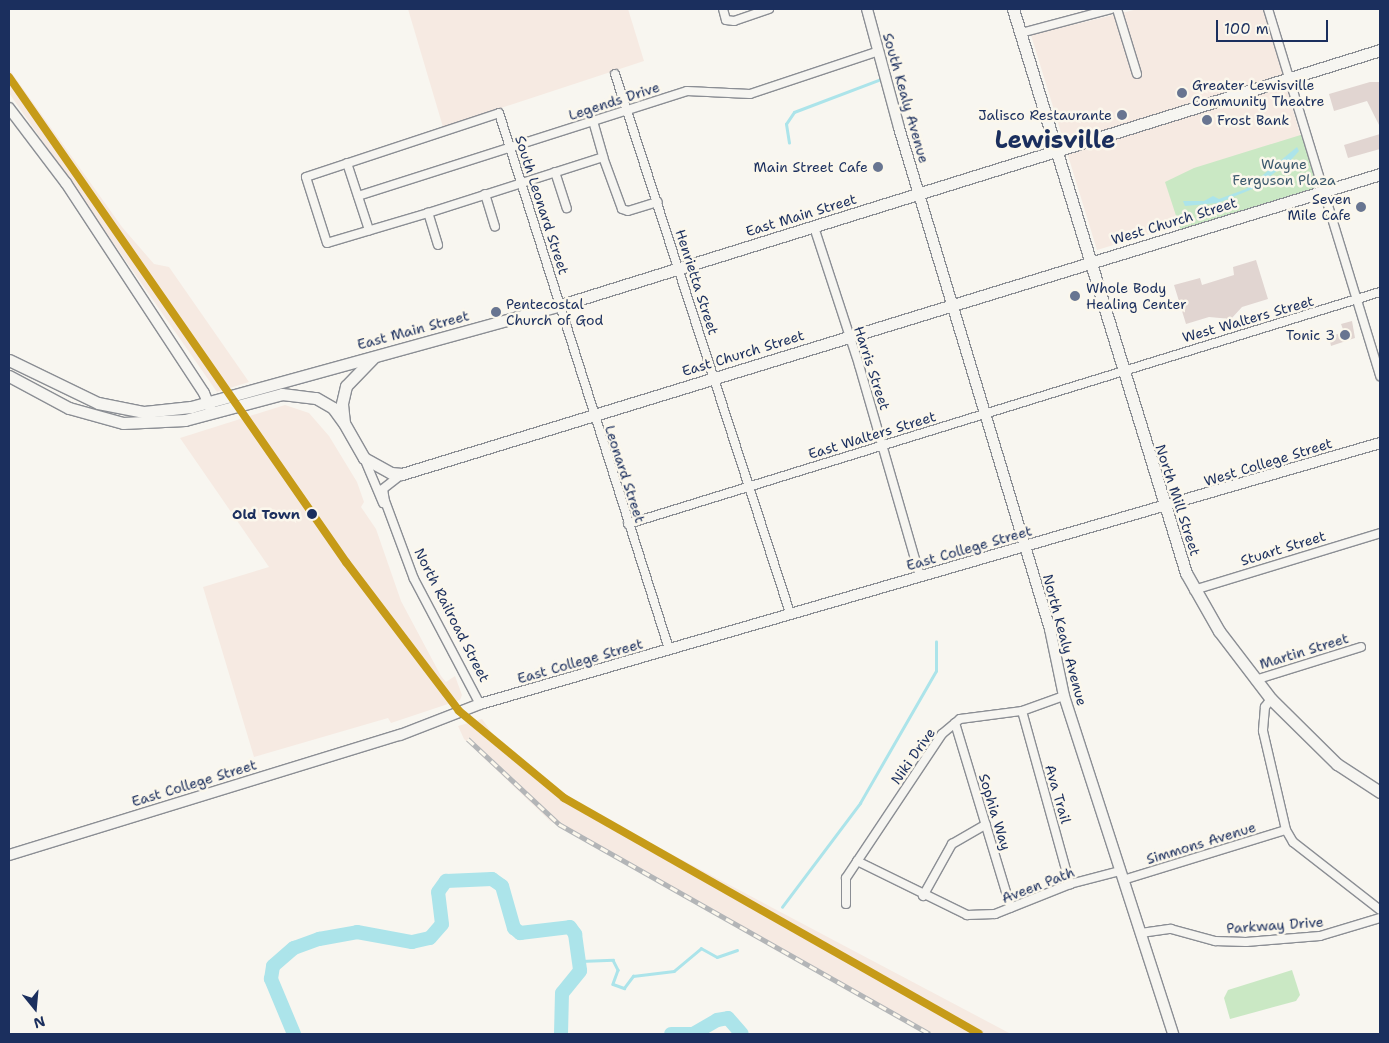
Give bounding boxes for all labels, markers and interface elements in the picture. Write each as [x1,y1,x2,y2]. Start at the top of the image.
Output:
scale bar [1219,10,1332,42]
text: 100 m [1224,19,1269,39]
street label: South Kealy Avenue [879,31,933,165]
place label: Greater Lewisville Community Theatre [1192,77,1324,110]
street label: Legends Drive [566,78,662,124]
marker: Greater Lewisville Community Theatre [1176,87,1188,99]
place label: Jalisco Restaurante [978,107,1112,123]
marker: Jalisco Restaurante [1116,109,1128,121]
place label: Frost Bank [1217,112,1289,128]
marker: Frost Bank [1201,114,1213,126]
district label: Lewisville [995,127,1115,155]
street label: South Leonard Street [512,133,572,277]
park label: Wayne Ferguson Plaza [1232,156,1336,188]
place label: Main Street Cafe [753,159,868,175]
marker: Main Street Cafe [872,161,884,173]
street label: East Main Street [744,190,858,240]
place label: Seven Mile Cafe [1287,191,1351,223]
street label: West Church Street [1109,194,1239,248]
marker: Seven Mile Cafe [1355,201,1367,213]
street label: Henrietta Street [672,227,722,337]
place label: Whole Body Healing Center [1086,280,1187,312]
marker: Whole Body Healing Center [1068,289,1082,303]
street label: West Walters Street [1180,292,1316,346]
place label: Pentecostal Church of God [506,296,603,328]
marker: Pentecostal Church of God [490,306,502,318]
street label: East Main Street [355,307,471,353]
street label: Harris Street [850,324,894,412]
street label: East Church Street [680,326,806,380]
place label: Tonic 3 [1286,327,1335,343]
marker: Tonic 3 [1339,329,1351,341]
street label: East Walters Street [806,408,938,462]
street label: Leonard Street [601,423,649,525]
street label: West College Street [1202,434,1334,490]
street label: North Mill Street [1152,442,1204,558]
marker: Old Town [303,505,321,523]
place label: Old Town [232,506,300,522]
street label: East College Street [904,522,1034,574]
street label: Stuart Street [1238,527,1328,569]
street label: North Railroad Street [411,545,493,685]
street label: North Kealy Avenue [1039,572,1091,708]
street label: Martin Street [1257,629,1351,673]
street label: East College Street [515,635,645,687]
street label: Niki Drive [887,724,939,788]
street label: East College Street [129,756,259,810]
street label: Ava Trail [1042,763,1074,825]
street label: Sophia Way [975,772,1015,852]
street label: Simmons Avenue [1144,818,1258,868]
street label: Aveen Path [999,863,1077,907]
street label: Parkway Drive [1226,913,1324,937]
north arrow [10,983,60,1033]
text: N [31,1012,47,1033]

